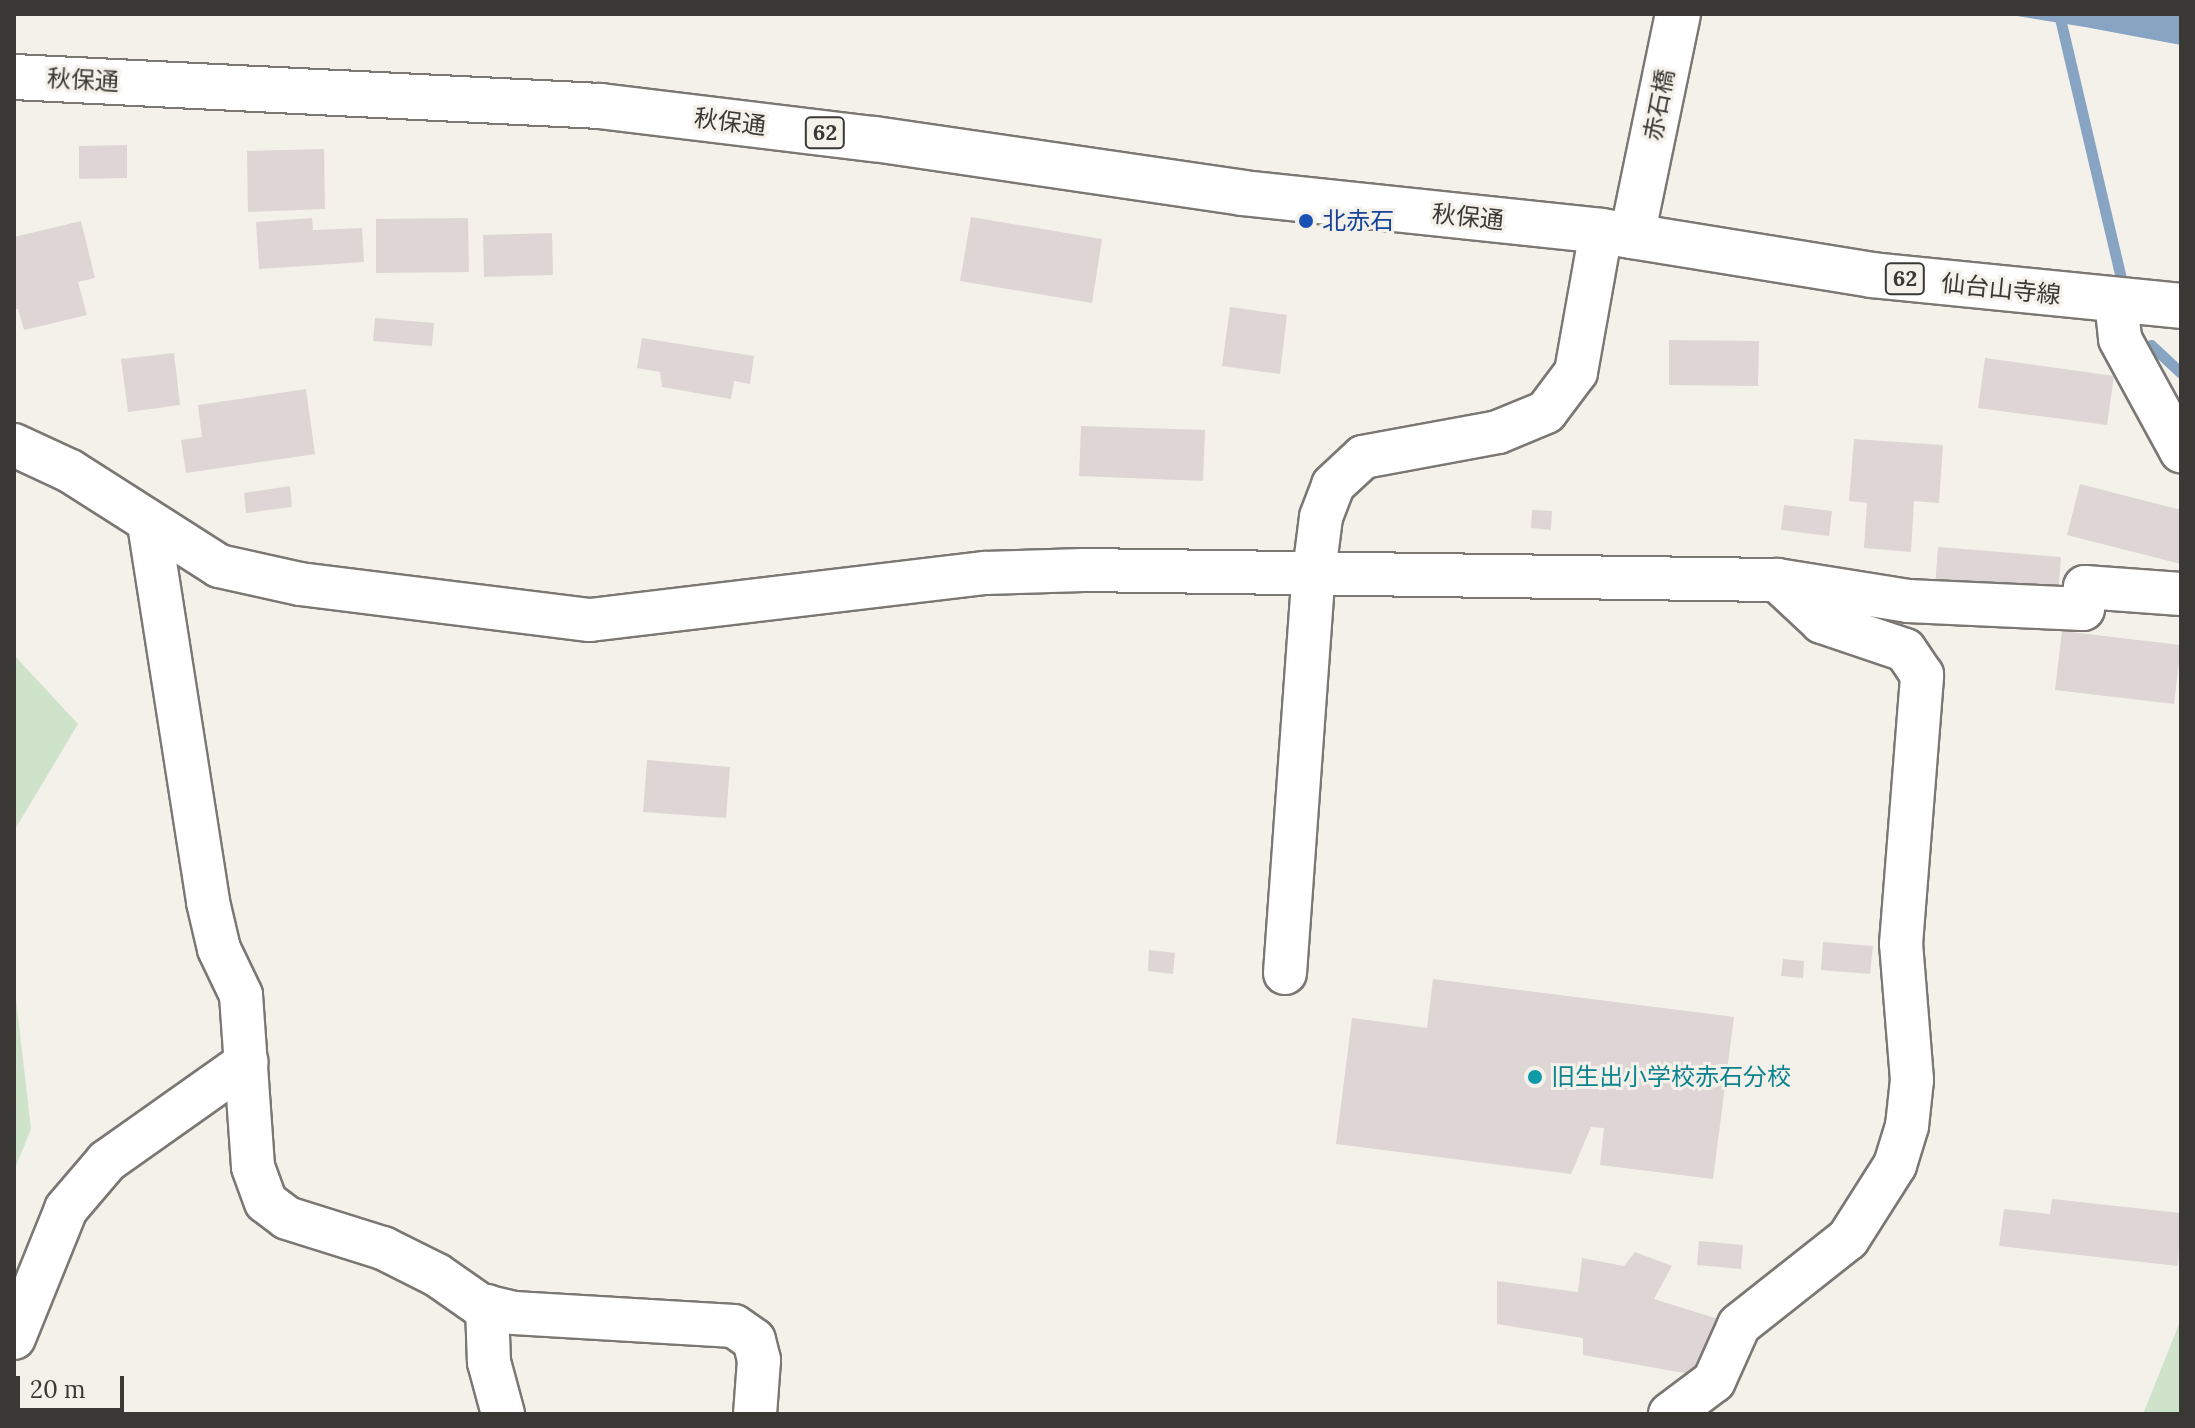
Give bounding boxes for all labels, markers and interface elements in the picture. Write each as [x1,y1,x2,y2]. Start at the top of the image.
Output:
street label: 秋保通 [46,64,120,96]
street label: 赤石橋 [1638,67,1680,143]
street label: 秋保通 [693,103,767,141]
road number: 62 [803,115,847,151]
street label: 秋保通 [1431,199,1505,235]
place label: 北赤石 [1322,207,1394,235]
marker: 北赤石 [1297,212,1315,230]
road number: 62 [1883,261,1927,297]
street label: 仙台山寺線 [1940,268,2062,310]
place label: 旧生出小学校赤石分校 [1551,1063,1791,1091]
marker: 旧生出小学校赤石分校 [1526,1068,1544,1086]
scale bar [20,1360,128,1410]
text: 20 m [30,1374,86,1405]

